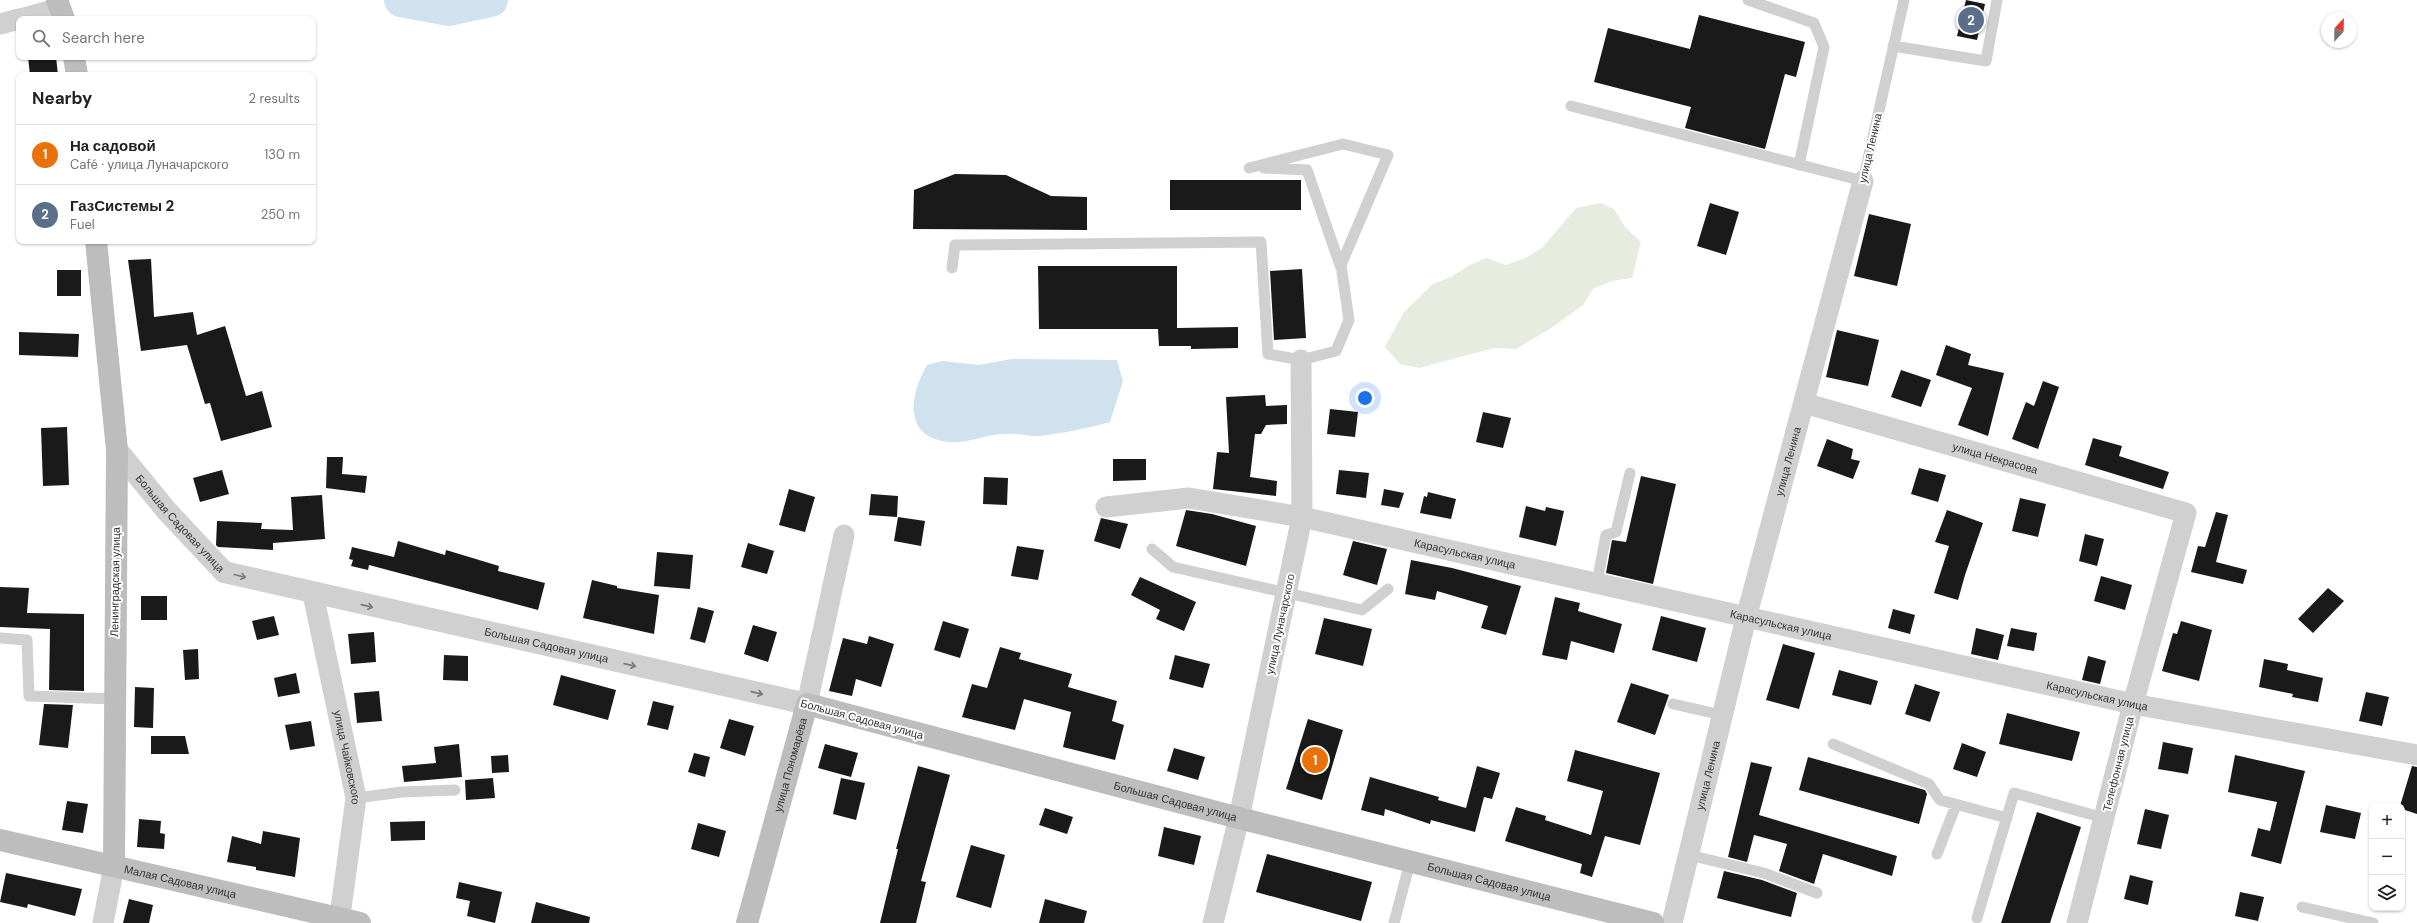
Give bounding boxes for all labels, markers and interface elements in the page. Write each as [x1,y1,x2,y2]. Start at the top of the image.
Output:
pin: 2 [1958,5,1984,35]
north arrow [2321,12,2357,48]
search box [16,16,316,60]
icon: search [30,27,52,49]
text: Search here [62,28,145,48]
text: Nearby [32,87,92,109]
text: 2 results [249,90,300,107]
street label: улица Ленина [1855,111,1885,184]
text: На садовой [70,136,156,156]
text: 1 [43,146,47,163]
text: 130 m [264,146,300,163]
text: Café · улица Луначарского [70,156,228,173]
text: ГазСистемы 2 [70,196,174,216]
text: 2 [41,206,49,223]
text: 250 m [261,206,300,223]
text: Fuel [70,216,95,233]
your location [1355,388,1375,408]
street label: улица Ленина [1772,424,1804,497]
street label: улица Некрасова [1951,439,2040,477]
street label: Большая Садовая улица [133,472,228,576]
street label: Ленинградская улица [107,526,123,637]
street label: Карасульская улица [1413,535,1518,572]
street label: улица Луначарского [1263,572,1297,676]
one-way arrow [233,573,246,581]
one-way arrow [360,602,373,610]
street label: Карасульская улица [1729,607,1834,643]
street label: Большая Садовая улица [483,624,611,666]
one-way arrow [623,661,636,669]
street label: Карасульская улица [2045,678,2150,714]
one-way arrow [750,689,763,697]
street label: Большая Садовая улица [799,696,926,742]
street label: улица Чайковского [331,709,363,805]
street label: Телефонная улица [2099,714,2137,813]
street label: улица Пономарёва [771,715,810,814]
street label: улица Ленина [1693,738,1723,811]
pin: 1 [1302,745,1328,775]
street label: Большая Садовая улица [1112,778,1239,824]
map controls [2369,803,2405,911]
button: + [2369,803,2405,839]
button: − [2369,839,2405,875]
street label: Большая Садовая улица [1426,859,1553,904]
street label: Малая Садовая улица [123,862,239,901]
button: layers [2369,875,2405,911]

